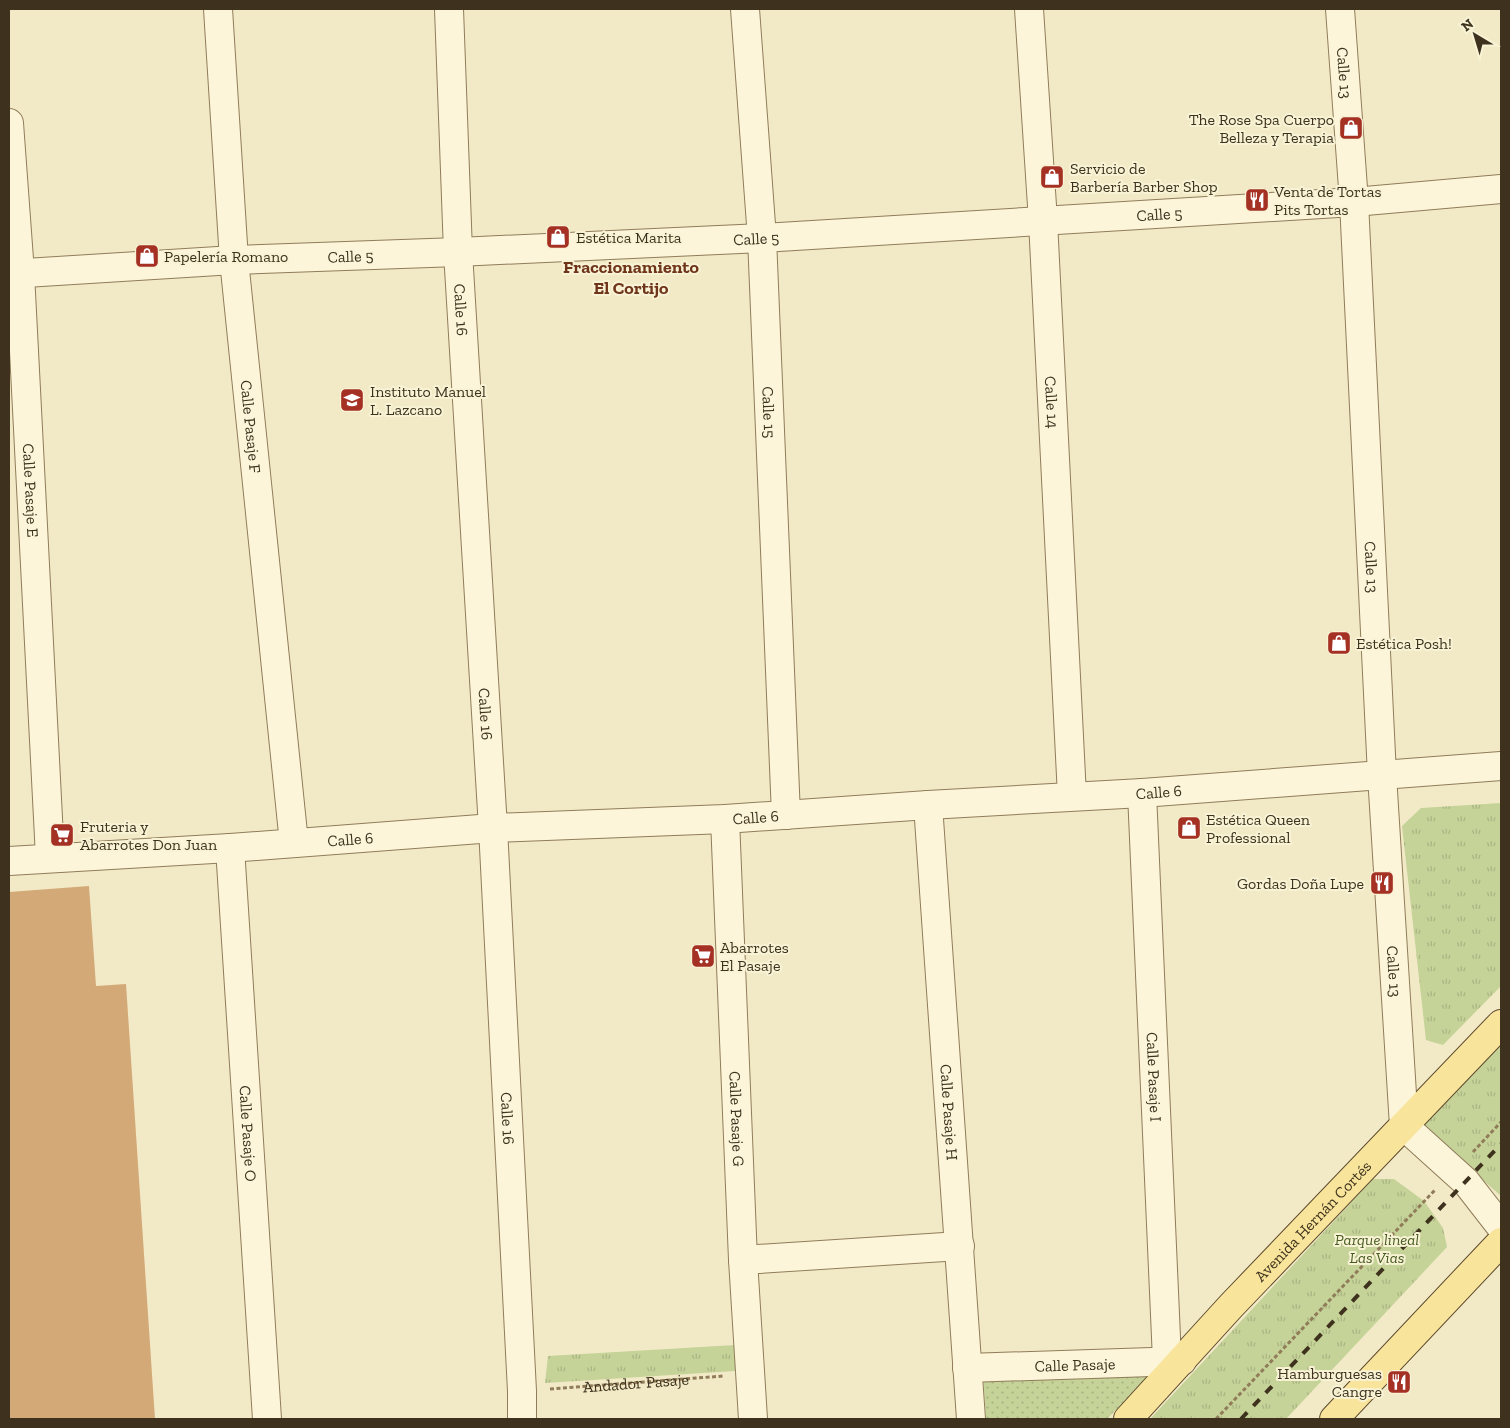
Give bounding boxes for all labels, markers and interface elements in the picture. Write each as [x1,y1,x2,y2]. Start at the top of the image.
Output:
north arrow [1450,10,1500,60]
text: N [1458,15,1477,35]
street label: Calle 13 [1333,46,1355,100]
place label: The Rose Spa Cuerpo Belleza y Terapia [1189,110,1334,147]
shop icon: The Rose Spa Cuerpo Belleza y Terapia [1338,115,1364,141]
place label: Servicio de Barbería Barber Shop [1070,159,1218,196]
shop icon: Servicio de Barbería Barber Shop [1039,164,1065,190]
place label: Venta de Tortas Pits Tortas [1273,182,1381,219]
restaurant icon: Venta de Tortas Pits Tortas [1244,187,1270,213]
street label: Calle 5 [1136,203,1183,225]
shop icon: Estética Marita [545,224,571,250]
place label: Estética Marita [576,228,682,247]
street label: Calle 5 [733,228,780,249]
shop icon: Papelería Romano [134,243,160,269]
street label: Calle 5 [327,246,374,267]
place label: Papelería Romano [164,247,288,266]
district label: Fraccionamiento El Cortijo [563,256,700,299]
street label: Calle 16 [450,283,472,337]
street label: Calle 14 [1041,376,1062,429]
street label: Calle Pasaje F [236,379,265,474]
place label: Instituto Manuel L. Lazcano [370,382,486,419]
street label: Calle 15 [758,386,779,439]
school or university icon: Instituto Manuel L. Lazcano [339,387,365,413]
street label: Calle Pasaje E [19,443,43,538]
street label: Calle 13 [1361,541,1382,594]
shop icon: Estética Posh! [1326,630,1352,656]
place label: Estética Posh! [1356,634,1452,653]
street label: Calle 16 [474,687,497,741]
street label: Calle 6 [1135,781,1183,803]
street label: Calle 6 [732,806,779,828]
place label: Estética Queen Professional [1206,810,1311,847]
shop icon: Estética Queen Professional [1176,815,1202,841]
place label: Fruteria y Abarrotes Don Juan [80,817,218,854]
supermarket icon: Fruteria y Abarrotes Don Juan [49,822,75,848]
street label: Calle 6 [327,828,374,851]
restaurant icon: Gordas Doña Lupe [1369,870,1395,896]
place label: Gordas Doña Lupe [1237,874,1364,893]
place label: Abarrotes El Pasaje [720,938,789,975]
supermarket icon: Abarrotes El Pasaje [690,943,716,969]
street label: Calle 13 [1383,945,1405,998]
street label: Calle Pasaje I [1143,1032,1165,1122]
street label: Calle Pasaje H [936,1063,962,1161]
street label: Calle Pasaje G [725,1071,748,1167]
street label: Calle Pasaje O [235,1085,261,1182]
street label: Calle 16 [497,1092,518,1145]
street label: Avenida Hernán Cortés [1251,1157,1375,1286]
park label: Parque lineal Las Vias [1335,1230,1419,1267]
street label: Calle Pasaje [1034,1354,1116,1376]
place label: Hamburguesas Cangre [1277,1364,1382,1401]
restaurant icon: Hamburguesas Cangre [1386,1369,1412,1395]
street label: Andador Pasaje [582,1370,690,1397]

